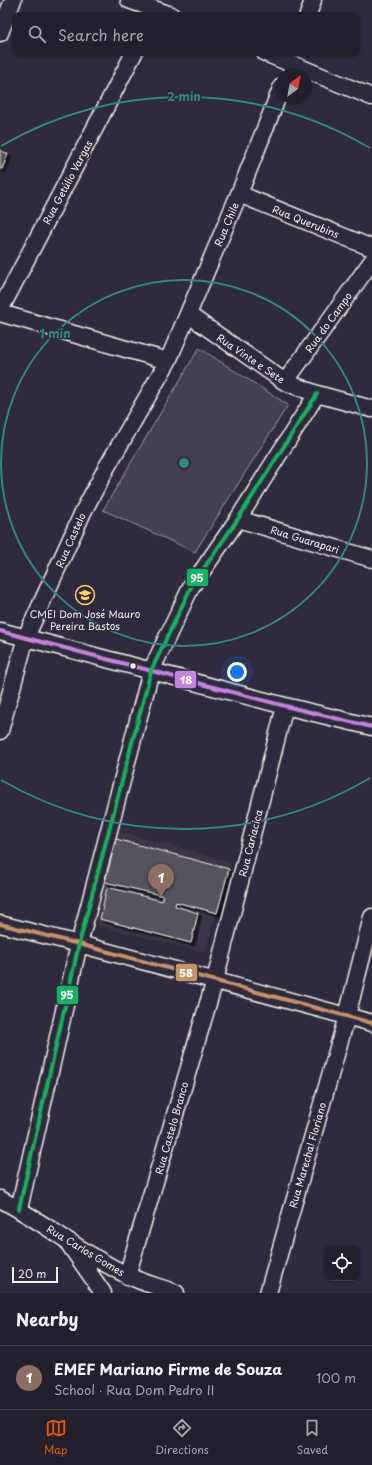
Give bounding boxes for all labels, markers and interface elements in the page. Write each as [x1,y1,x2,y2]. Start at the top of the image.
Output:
search box [12,12,360,56]
icon: search [26,23,48,45]
text: Search here [58,23,144,46]
north arrow [276,68,312,104]
text: 2 min [167,87,201,105]
street label: Rua Getúlio Vargas [39,137,96,227]
street label: Rua Chile [210,199,242,248]
street label: Rua Querubins [270,201,342,241]
street label: Rua do Campo [301,288,355,355]
text: 1 min [39,324,71,342]
street label: Rua Vinte e Sete [214,330,288,386]
centre of rings [177,456,191,470]
street label: Rua Castelo [51,510,89,570]
street label: Rua Guarapari [269,521,341,557]
line badge: 95 [186,568,209,587]
text: 95 [190,569,204,586]
school or university icon: CMEI Dom José Mauro Pereira Bastos [74,584,96,606]
place label: CMEI Dom José Mauro Pereira Bastos [30,606,141,633]
unlabelled marker [128,661,138,671]
your location [227,662,247,682]
line badge: 18 [174,670,197,689]
text: 18 [180,671,192,688]
street label: Rua Cariacica [234,807,266,878]
pin: 1 [148,864,174,897]
line badge: 58 [175,963,198,982]
text: 58 [179,964,193,981]
line badge: 95 [56,985,79,1005]
text: 95 [60,986,74,1003]
street label: Rua Castelo Branco [151,1080,192,1176]
street label: Rua Marechal Floriano [285,1100,329,1210]
street label: Rua Carlos Gomes [44,1221,128,1279]
map controls [324,1245,360,1281]
button: locate [324,1245,360,1281]
scale bar [12,1265,58,1284]
text: 20 m [18,1265,46,1282]
text: Nearby [16,1306,78,1332]
text: EMEF Mariano Firme de Souza [54,1357,282,1380]
text: 1 [26,1368,32,1387]
text: 100 m [316,1368,356,1387]
text: School · Rua Dom Pedro II [54,1380,214,1399]
tab: Map [44,1417,67,1458]
tab: Directions [155,1417,209,1458]
tab: Saved [297,1417,328,1458]

